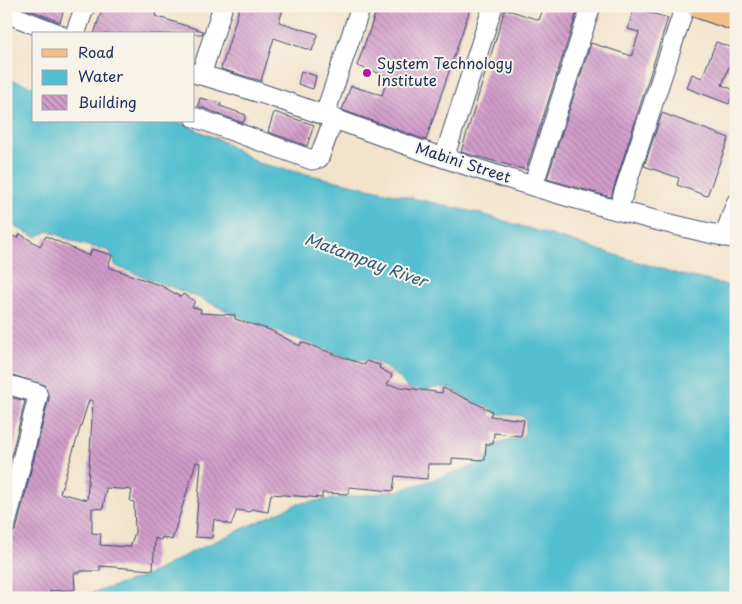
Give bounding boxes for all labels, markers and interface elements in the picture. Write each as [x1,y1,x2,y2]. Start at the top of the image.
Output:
legend [32,32,195,122]
text: Road [78,40,114,63]
place label: System Technology Institute [377,51,513,91]
text: Water [78,64,123,87]
marker: System Technology Institute [361,67,373,79]
text: Building [78,90,137,113]
street label: Mabini Street [413,135,514,188]
water label: Matampay River [302,226,433,293]

